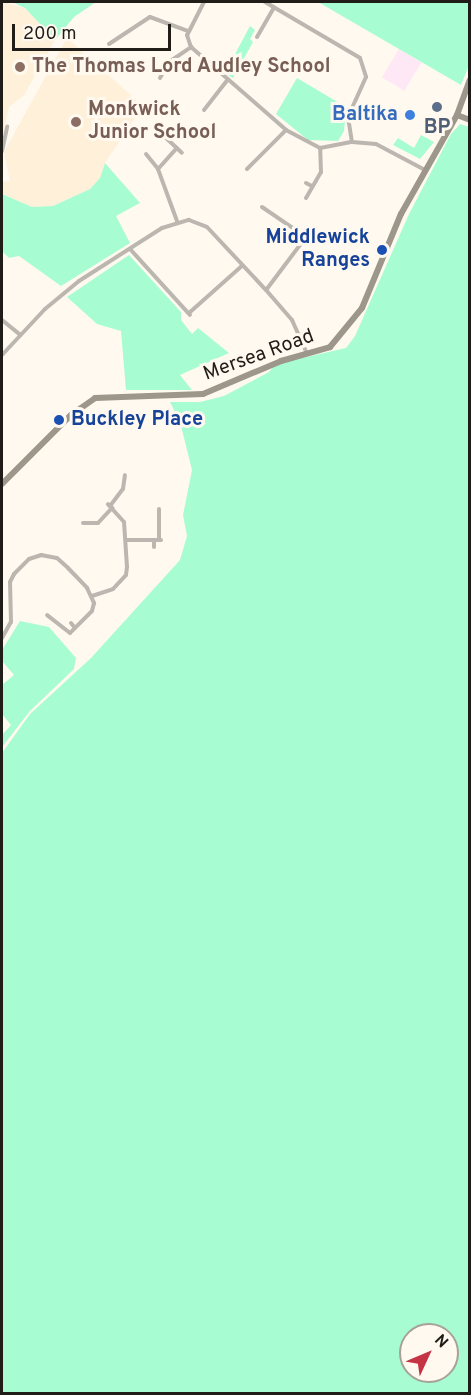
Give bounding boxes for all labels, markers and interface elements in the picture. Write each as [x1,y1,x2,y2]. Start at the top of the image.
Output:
scale bar [15,12,174,50]
text: 200 m [23,23,76,46]
place label: The Thomas Lord Audley School [32,55,331,79]
marker: The Thomas Lord Audley School [13,60,27,74]
place label: Monkwick Junior School [88,98,216,145]
marker: BP [430,100,444,114]
place label: Baltika [332,103,398,127]
marker: Baltika [403,108,417,122]
marker: Monkwick Junior School [69,115,83,129]
place label: BP [424,116,450,140]
place label: Middlewick Ranges [266,226,370,273]
marker: Middlewick Ranges [375,243,389,257]
street label: Mersea Road [200,325,318,387]
place label: Buckley Place [71,408,203,432]
marker: Buckley Place [52,413,66,427]
north arrow [399,1323,459,1383]
text: N [429,1331,452,1353]

